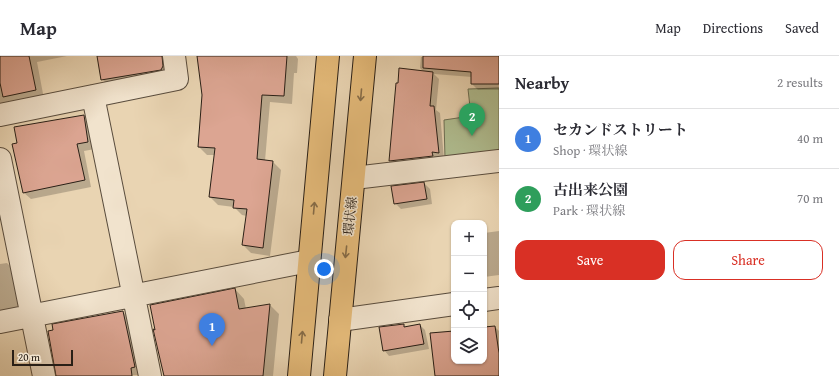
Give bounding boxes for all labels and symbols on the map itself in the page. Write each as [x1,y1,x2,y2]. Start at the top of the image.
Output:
one-way arrow [358,88,365,101]
pin: 2 [459,103,485,136]
street label: 環状線 [339,196,361,236]
one-way arrow [310,202,318,215]
one-way arrow [343,245,350,258]
your location [314,259,334,279]
pin: 1 [199,313,225,346]
one-way arrow [299,331,306,344]
scale bar [12,348,73,367]

